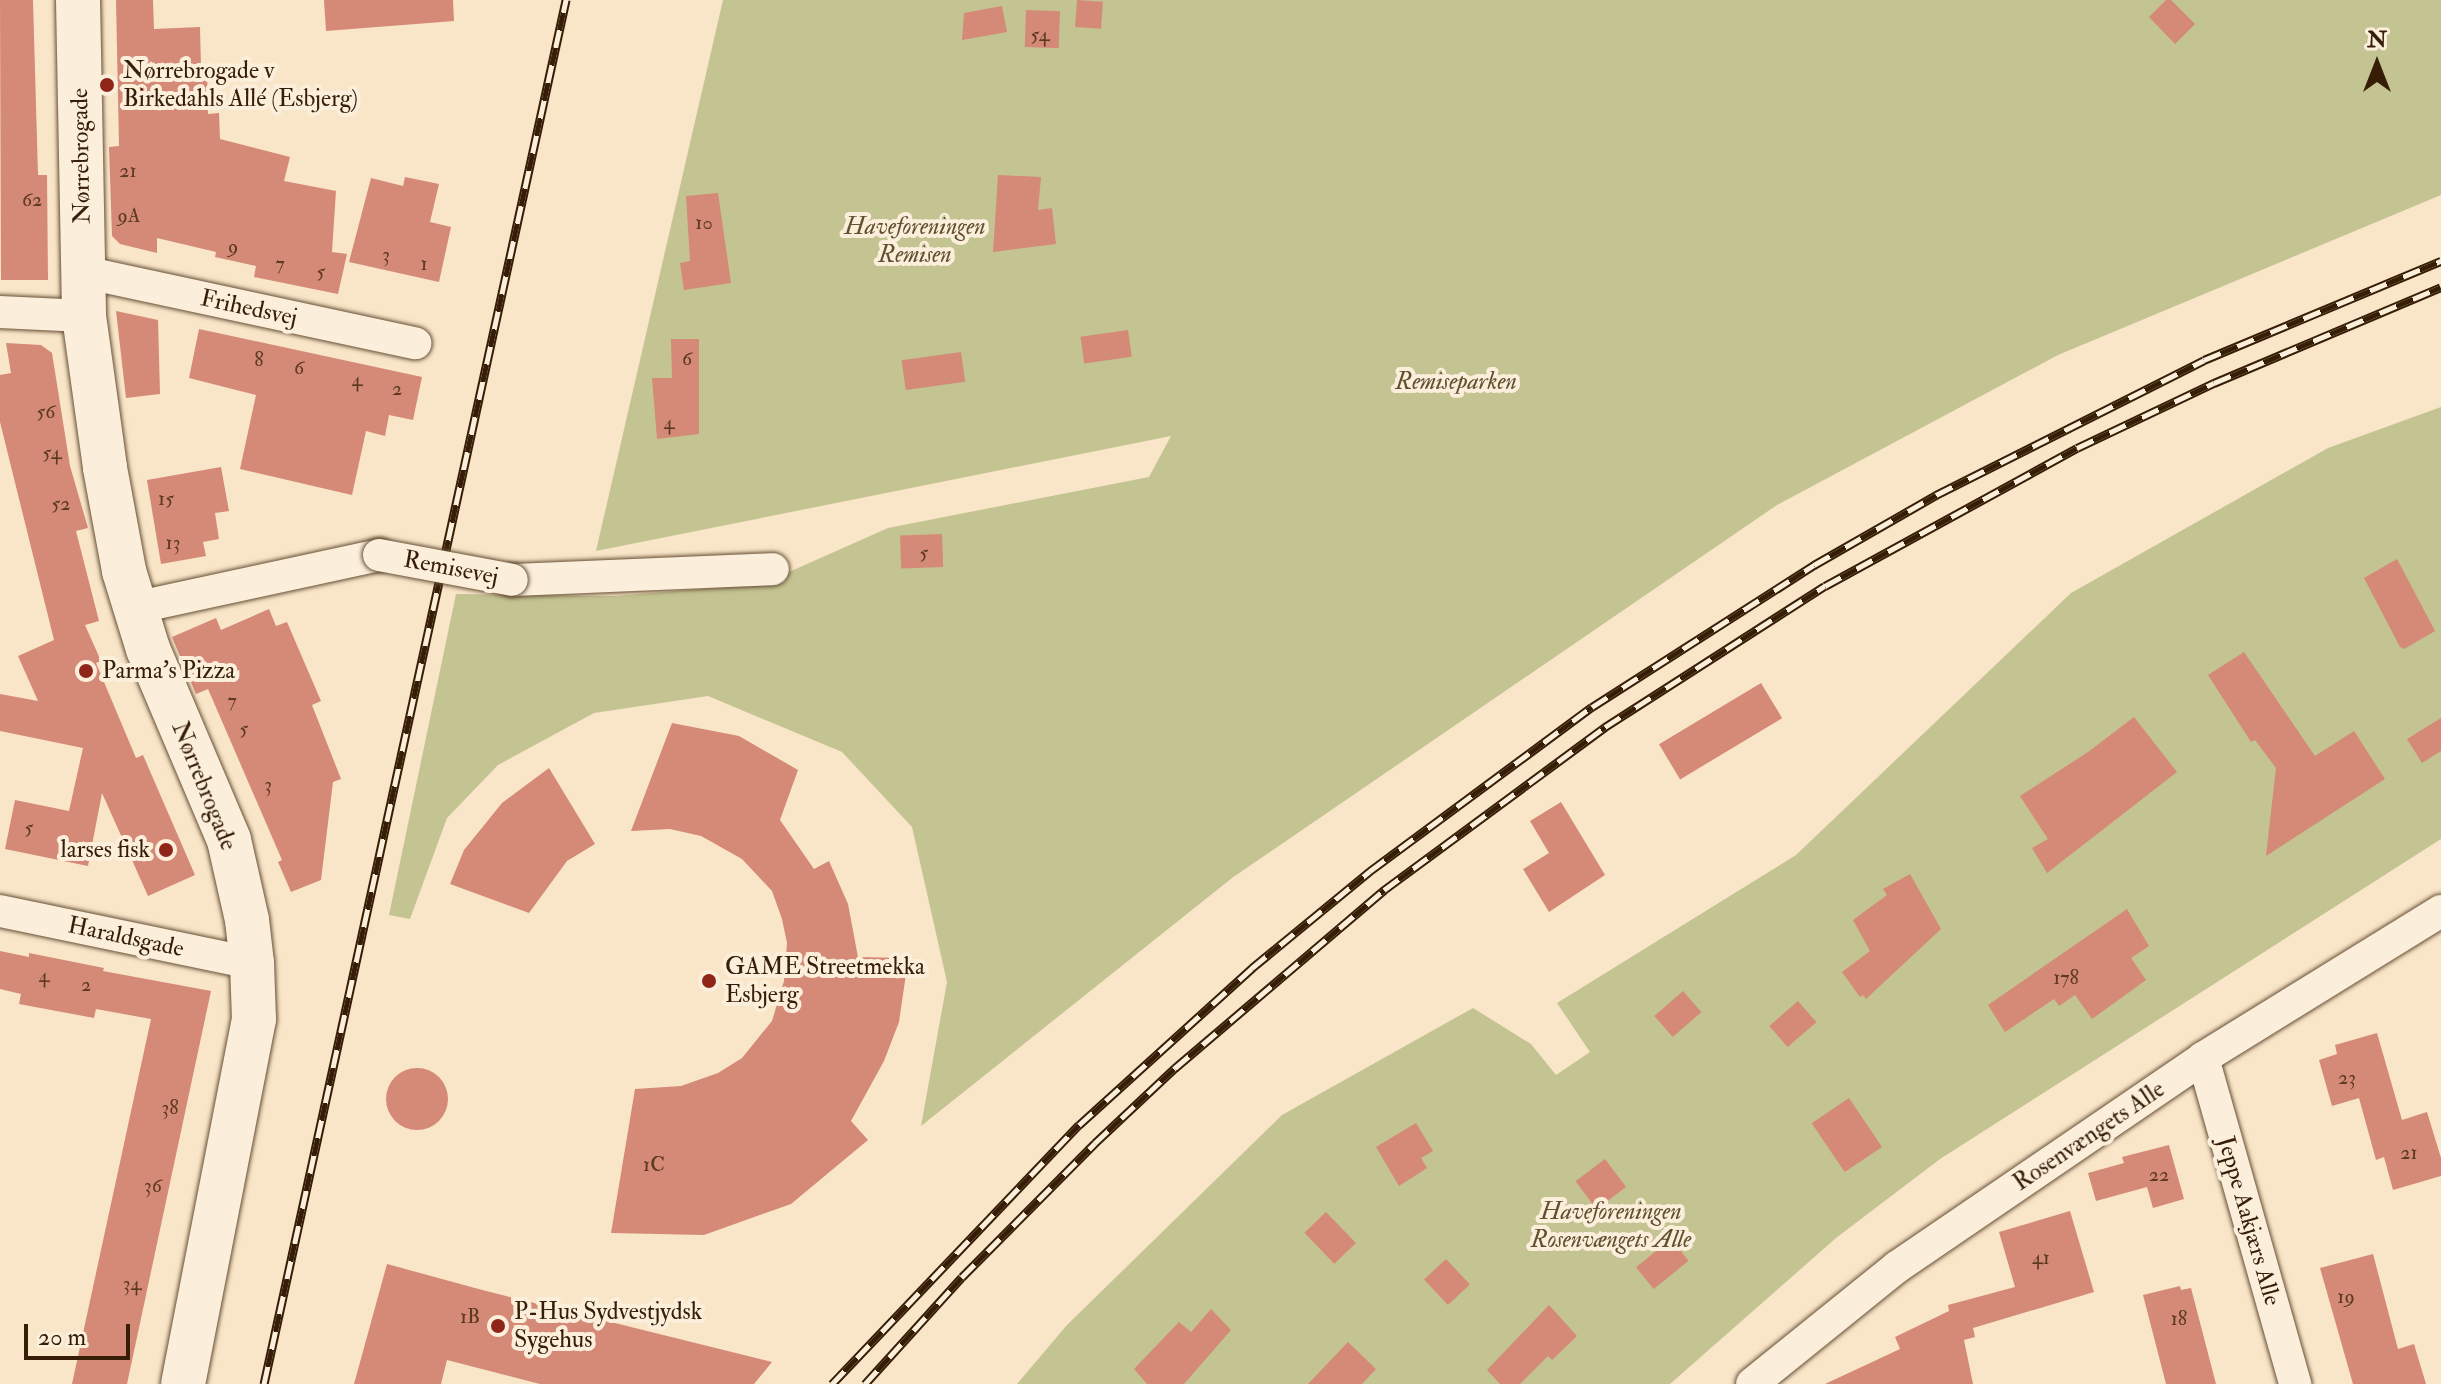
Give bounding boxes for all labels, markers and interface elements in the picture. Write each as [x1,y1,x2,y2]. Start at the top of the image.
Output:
house number: 54 [1030,22,1050,46]
north arrow [2337,24,2417,104]
text: N [2367,26,2387,54]
place label: Nørrebrogade v Birkedahls Allé (Esbjerg) [123,57,358,113]
marker: Nørrebrogade v Birkedahls Allé (Esbjerg) [98,76,116,94]
street label: Nørrebrogade [65,88,97,224]
house number: 21 [119,158,137,182]
house number: 62 [22,187,42,211]
house number: 9A [118,203,140,227]
house number: 10 [695,210,713,234]
park label: Haveforeningen Remisen [844,213,986,269]
house number: 9 [228,234,238,258]
house number: 3 [382,242,390,266]
house number: 7 [275,251,285,275]
house number: 1 [420,251,428,275]
house number: 5 [317,259,325,283]
street label: Frihedsvej [198,284,300,332]
house number: 6 [682,346,692,370]
house number: 8 [254,347,264,371]
house number: 6 [294,355,304,379]
house number: 4 [352,367,362,391]
park label: Remiseparken [1395,368,1517,396]
house number: 2 [392,376,402,400]
house number: 56 [37,399,55,423]
house number: 4 [664,410,674,434]
house number: 54 [42,440,62,464]
house number: 15 [158,486,174,510]
house number: 52 [52,491,70,515]
house number: 13 [166,530,180,554]
house number: 5 [920,540,928,564]
street label: Remisevej [401,545,501,591]
place label: Parma's Pizza [102,657,235,685]
marker: Parma's Pizza [77,662,95,680]
house number: 7 [227,688,237,712]
house number: 5 [240,716,248,740]
street label: Nørrebrogade [165,718,243,854]
house number: 3 [264,772,272,796]
house number: 5 [25,815,33,839]
place label: larses fisk [61,836,150,864]
marker: larses fisk [157,841,175,859]
street label: Haraldsgade [65,911,187,963]
place label: GAME Streetmekka Esbjerg [725,953,925,1009]
house number: 4 [39,963,49,987]
house number: 178 [2053,965,2079,989]
house number: 2 [81,972,91,996]
marker: GAME Streetmekka Esbjerg [700,972,718,990]
house number: 23 [2338,1065,2356,1089]
street label: Rosenvængets Alle [2008,1075,2170,1197]
house number: 38 [161,1095,179,1119]
street label: Jeppe Aakjærs Alle [2211,1133,2287,1309]
house number: 21 [2400,1140,2418,1164]
house number: 1C [643,1152,665,1176]
house number: 22 [2149,1162,2169,1186]
house number: 36 [144,1173,162,1197]
park label: Haveforeningen Rosenvængets Alle [1531,1198,1691,1254]
house number: 41 [2032,1245,2050,1269]
house number: 34 [123,1271,141,1295]
house number: 19 [2337,1284,2355,1308]
place label: P-Hus Sydvestjydsk Sygehus [514,1298,702,1354]
house number: 1B [460,1304,480,1328]
house number: 18 [2171,1306,2187,1330]
scale bar [28,1308,134,1358]
marker: P-Hus Sydvestjydsk Sygehus [489,1317,507,1335]
text: 20 m [38,1322,86,1353]

